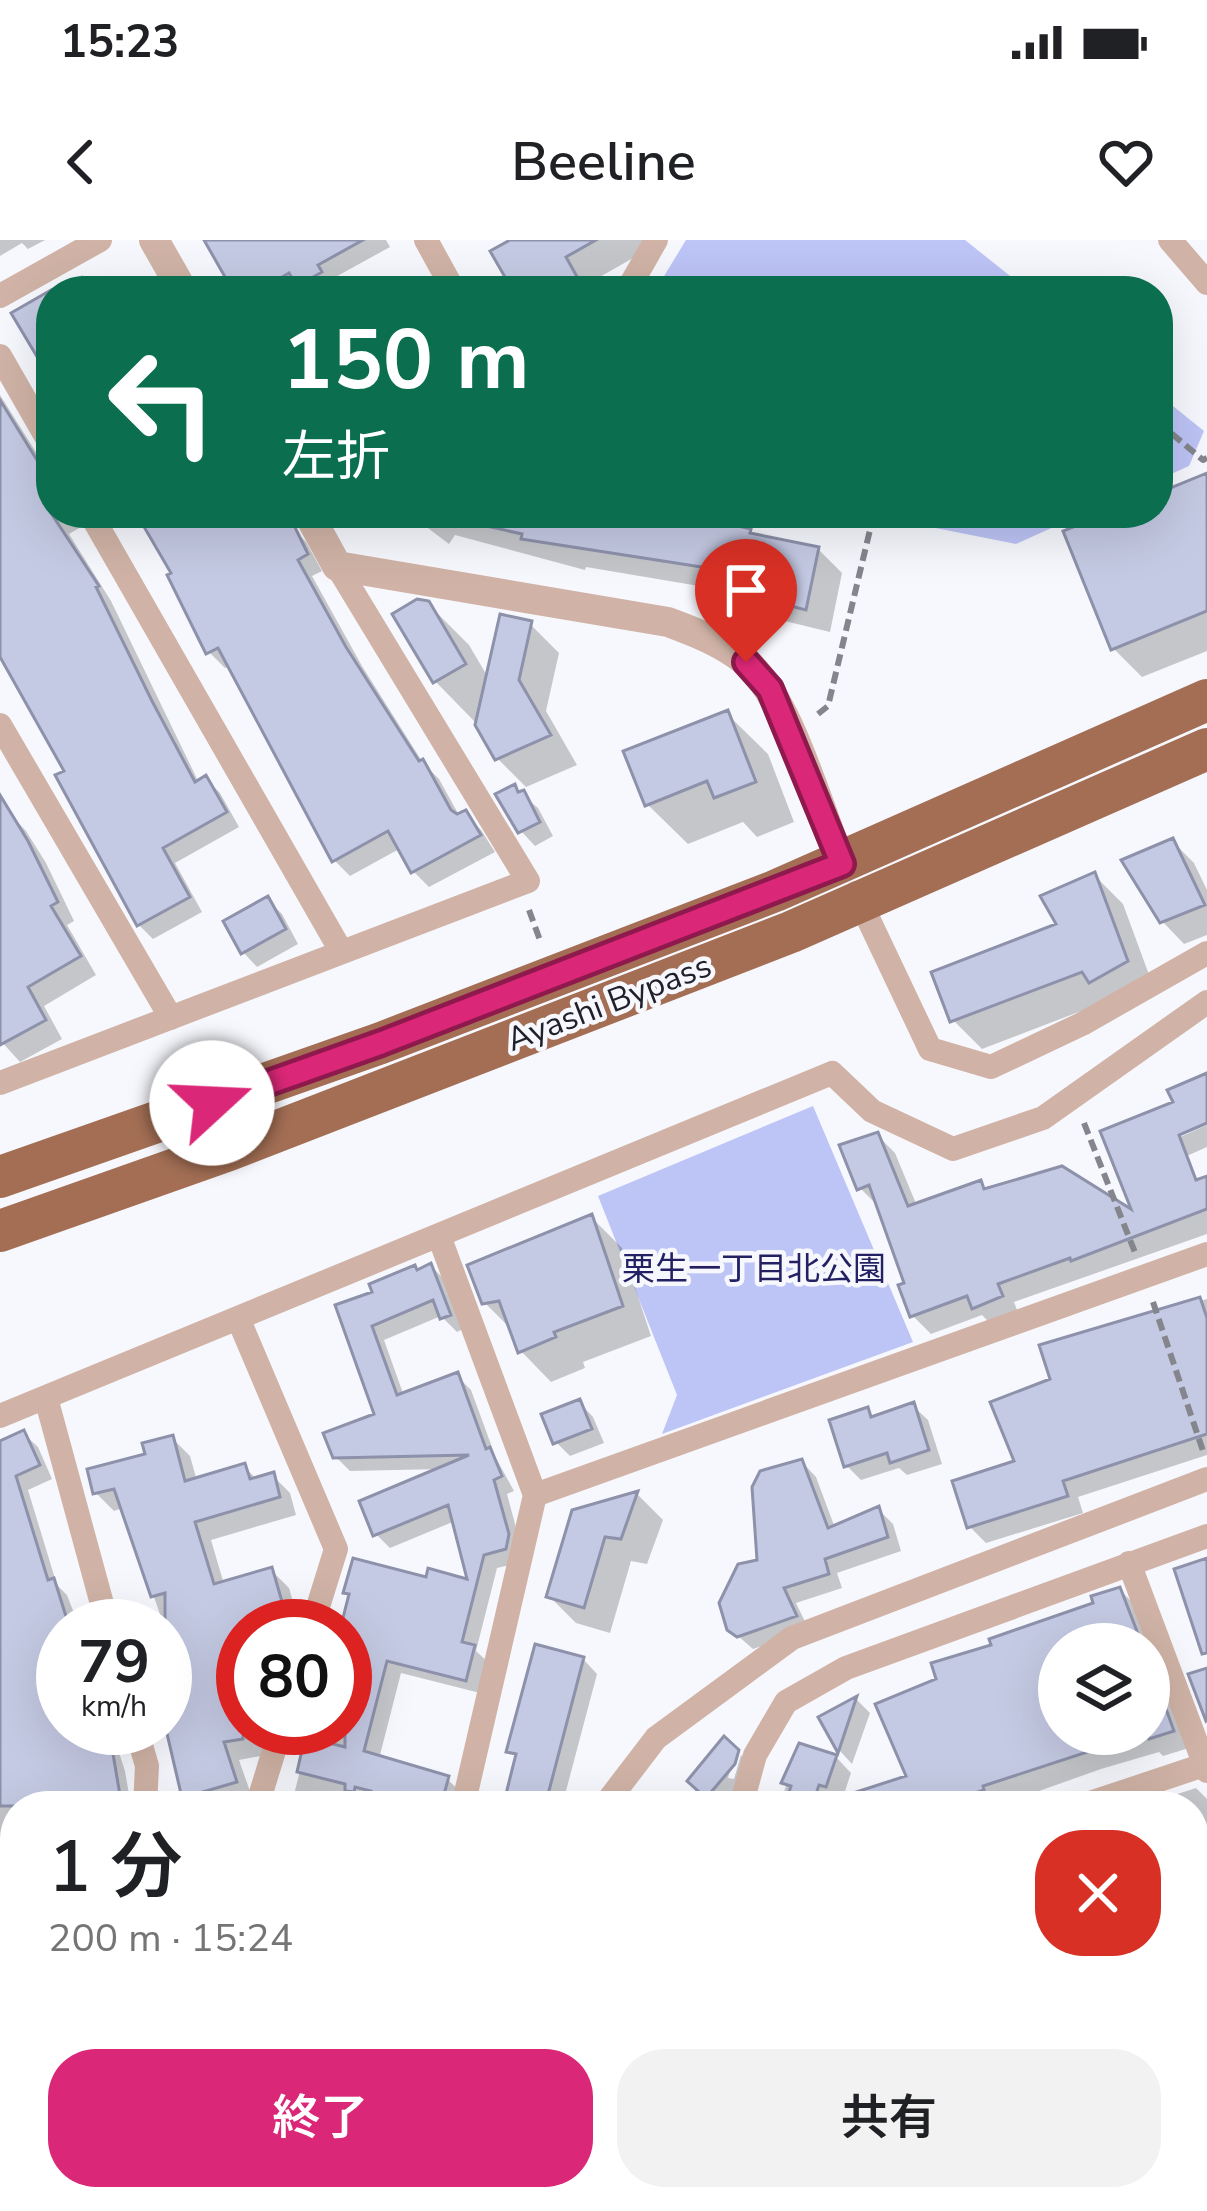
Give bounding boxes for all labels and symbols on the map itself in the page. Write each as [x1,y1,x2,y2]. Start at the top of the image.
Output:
pin [695,539,797,662]
street label: Ayashi Bypass [500,943,718,1063]
position arrow [149,1040,275,1166]
park label: 栗生一丁目北公園 [622,1247,886,1292]
speed limit sign: 80 [216,1599,372,1755]

